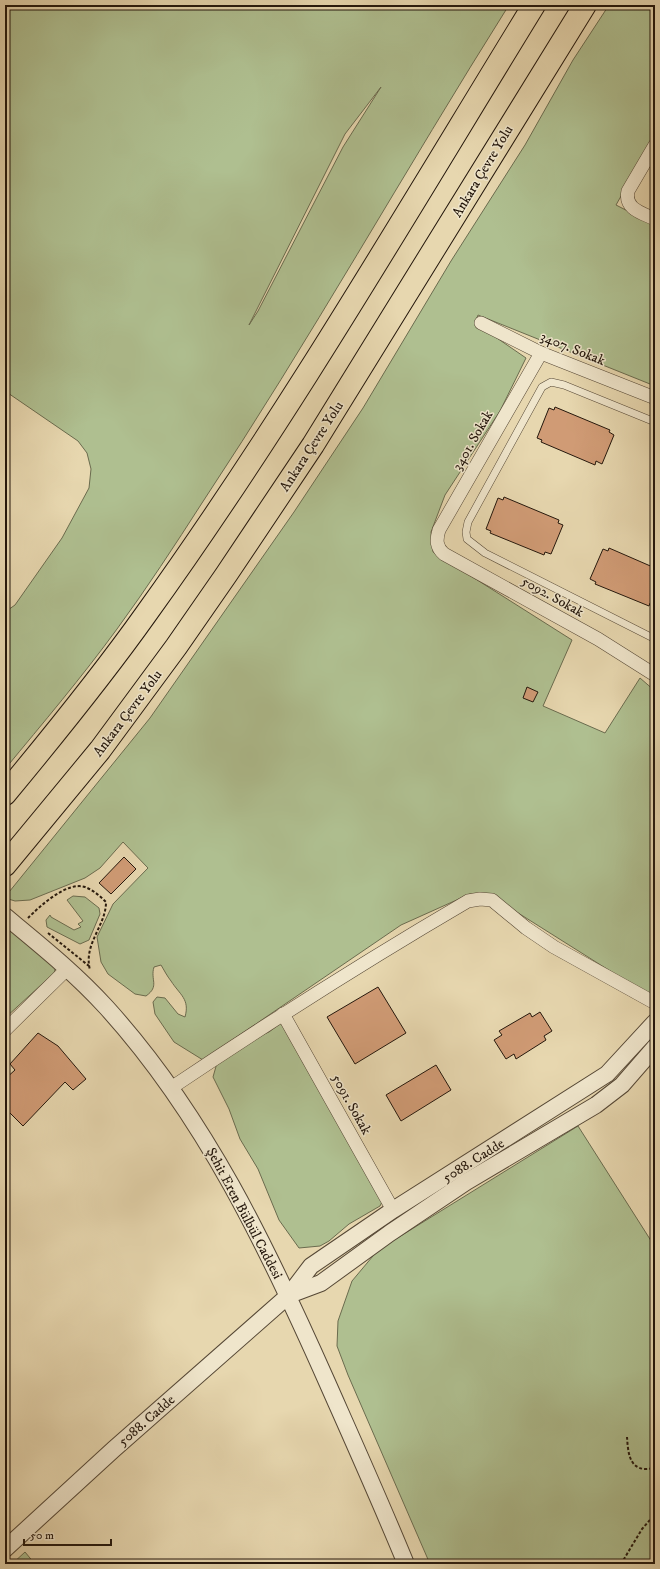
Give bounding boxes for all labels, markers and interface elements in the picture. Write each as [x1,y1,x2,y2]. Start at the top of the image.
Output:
street label: Ankara Çevre Yolu [448,122,518,221]
street label: 3407. Sokak [538,328,608,370]
street label: Ankara Çevre Yolu [276,398,348,495]
street label: 3401. Sokak [449,407,497,474]
street label: 5092. Sokak [518,572,587,621]
street label: Ankara Çevre Yolu [89,666,166,761]
street label: 5091. Sokak [327,1071,375,1138]
street label: 5088. Cadde [439,1135,508,1187]
street label: Şehit Eren Bülbül Caddesi [202,1145,287,1283]
street label: 5088. Cadde [114,1391,179,1450]
scale bar [24,1521,111,1547]
text: 50 m [30,1528,54,1543]

